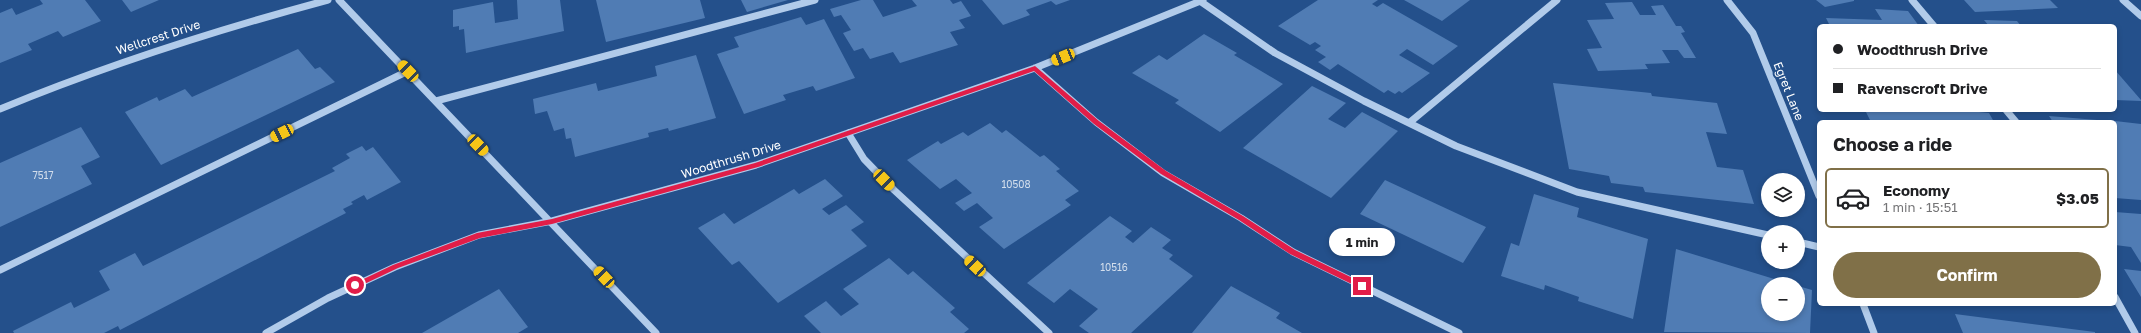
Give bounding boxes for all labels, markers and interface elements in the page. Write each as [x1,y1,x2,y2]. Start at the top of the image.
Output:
street label: Wellcrest Drive [114,16,202,58]
text: Woodthrush Drive [1857,40,1988,58]
car [1050,47,1076,67]
car [395,58,421,84]
street label: Egret Lane [1770,59,1808,123]
text: Ravenscroft Drive [1857,79,1988,97]
car [269,122,295,144]
car [465,132,491,158]
text: Choose a ride [1833,133,1952,155]
street label: Woodthrush Drive [679,137,783,181]
car [871,167,897,193]
house number: 7517 [32,169,54,181]
map controls [1761,173,1805,321]
button: layers [1761,173,1805,217]
house number: 10508 [1001,178,1031,190]
icon: car [1835,180,1871,216]
text: Economy [1883,181,1950,199]
text: $3.05 [2056,189,2099,207]
text: 1 min · 15:51 [1883,199,1958,215]
button: + [1761,225,1805,269]
callout: 1 min [1329,228,1395,256]
text: 1 min [1346,234,1378,250]
button: Confirm [1833,252,2101,298]
car [962,253,988,279]
house number: 10516 [1100,261,1128,273]
car [591,264,617,290]
route start [346,276,364,294]
route end [1353,277,1371,295]
button: − [1761,277,1805,321]

